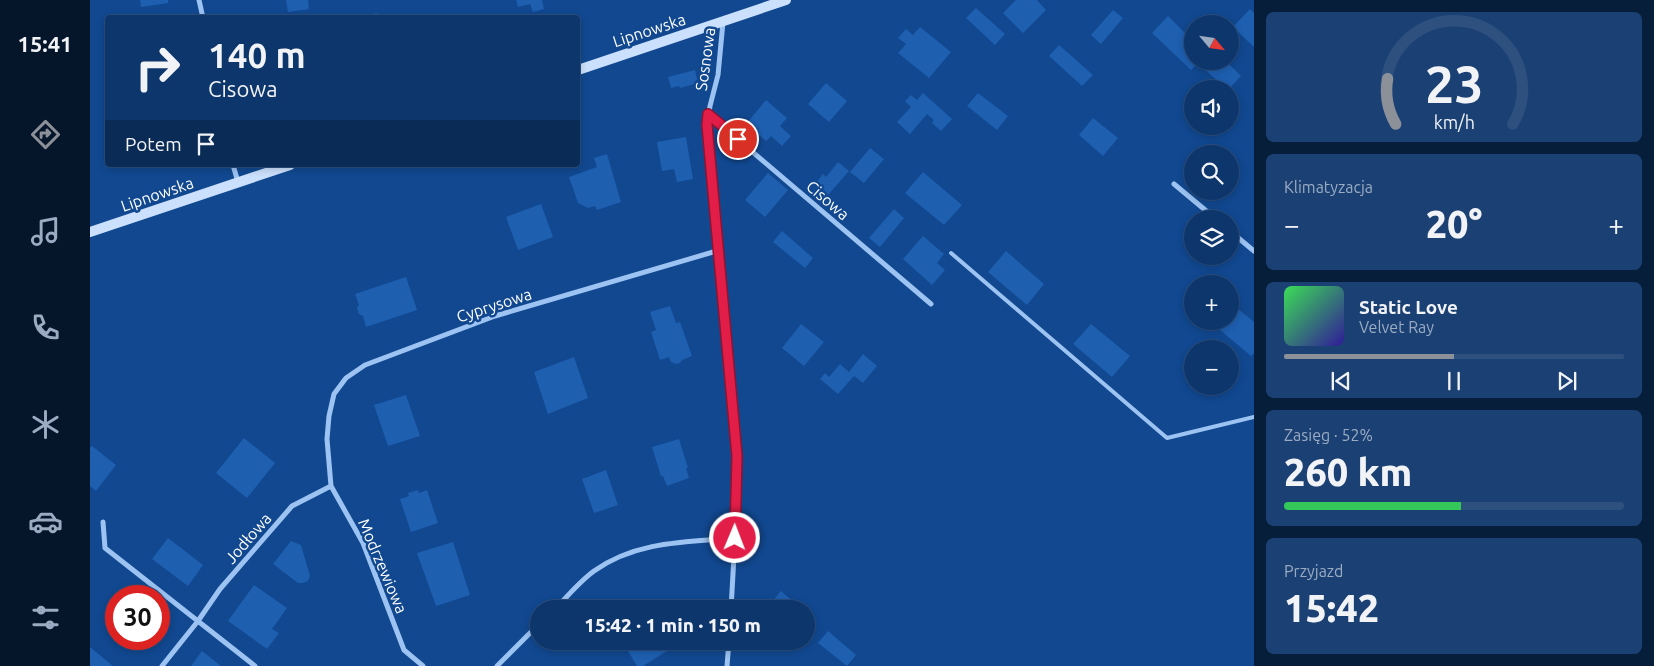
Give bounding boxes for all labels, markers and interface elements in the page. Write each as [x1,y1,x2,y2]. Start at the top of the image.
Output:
street label: Lipnowska [610,10,688,50]
north arrow [1184,15,1239,70]
map controls [1184,15,1239,395]
street label: Sosnowa [692,26,718,92]
text: 15:41 [17,31,73,56]
icon: right [125,35,190,100]
text: 140 m [208,35,306,75]
text: 23 [1425,55,1483,113]
text: Cisowa [208,76,278,101]
button: sound [1184,80,1239,135]
text: km/h [1433,112,1475,132]
icon: directions [28,117,63,152]
pin [717,118,759,160]
icon: arrive [724,125,752,153]
icon: arrive [192,130,220,158]
text: Potem [125,133,182,155]
button: search [1184,145,1239,200]
street label: Lipnowska [118,173,196,215]
street label: Cisowa [803,177,853,223]
text: Klimatyzacja [1284,178,1373,196]
text: 20° [1426,203,1482,245]
text: − [1284,209,1300,240]
text: + [1608,209,1624,240]
button: layers [1184,210,1239,265]
icon: music [28,214,63,249]
button: + [1184,275,1239,330]
street label: Cyprysowa [454,284,534,326]
text: Static Love [1359,296,1458,318]
icon: phone [28,310,63,345]
text: Velvet Ray [1359,318,1434,336]
button: − [1184,340,1239,395]
icon: previous [1327,367,1355,395]
icon: pause [1440,367,1468,395]
icon: next [1553,367,1581,395]
icon: climate [28,407,63,442]
text: Zasięg · 52% [1284,426,1373,444]
text: 260 km [1284,451,1412,493]
icon: car [28,504,63,539]
street label: Jodłowa [221,509,275,567]
position arrow [708,511,760,563]
street label: Modrzewiowa [355,516,411,616]
text: Przyjazd [1284,562,1343,580]
speed limit sign: 30 [105,585,170,650]
text: 15:42 [1284,587,1379,629]
icon: filters [28,600,63,635]
text: 15:42 · 1 min · 150 m [584,614,761,636]

